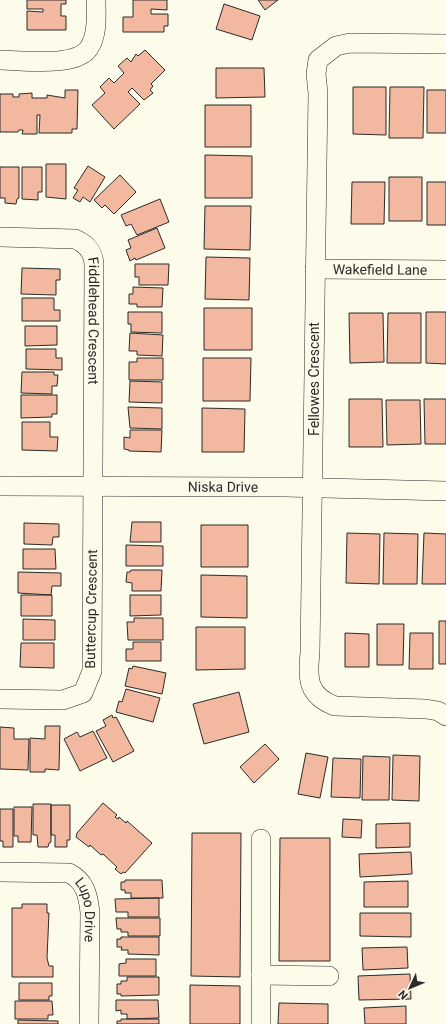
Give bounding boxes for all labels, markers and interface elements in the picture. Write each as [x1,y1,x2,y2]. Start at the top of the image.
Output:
street label: Fiddlehead Crescent [85,256,102,385]
street label: Wakefield Lane [333,261,427,278]
street label: Fellowes Crescent [306,322,322,436]
street label: Niska Drive [188,479,258,495]
street label: Buttercup Crescent [82,549,100,669]
street label: Lupo Drive [72,874,98,942]
north arrow [390,968,430,1008]
text: N [396,987,411,1002]

